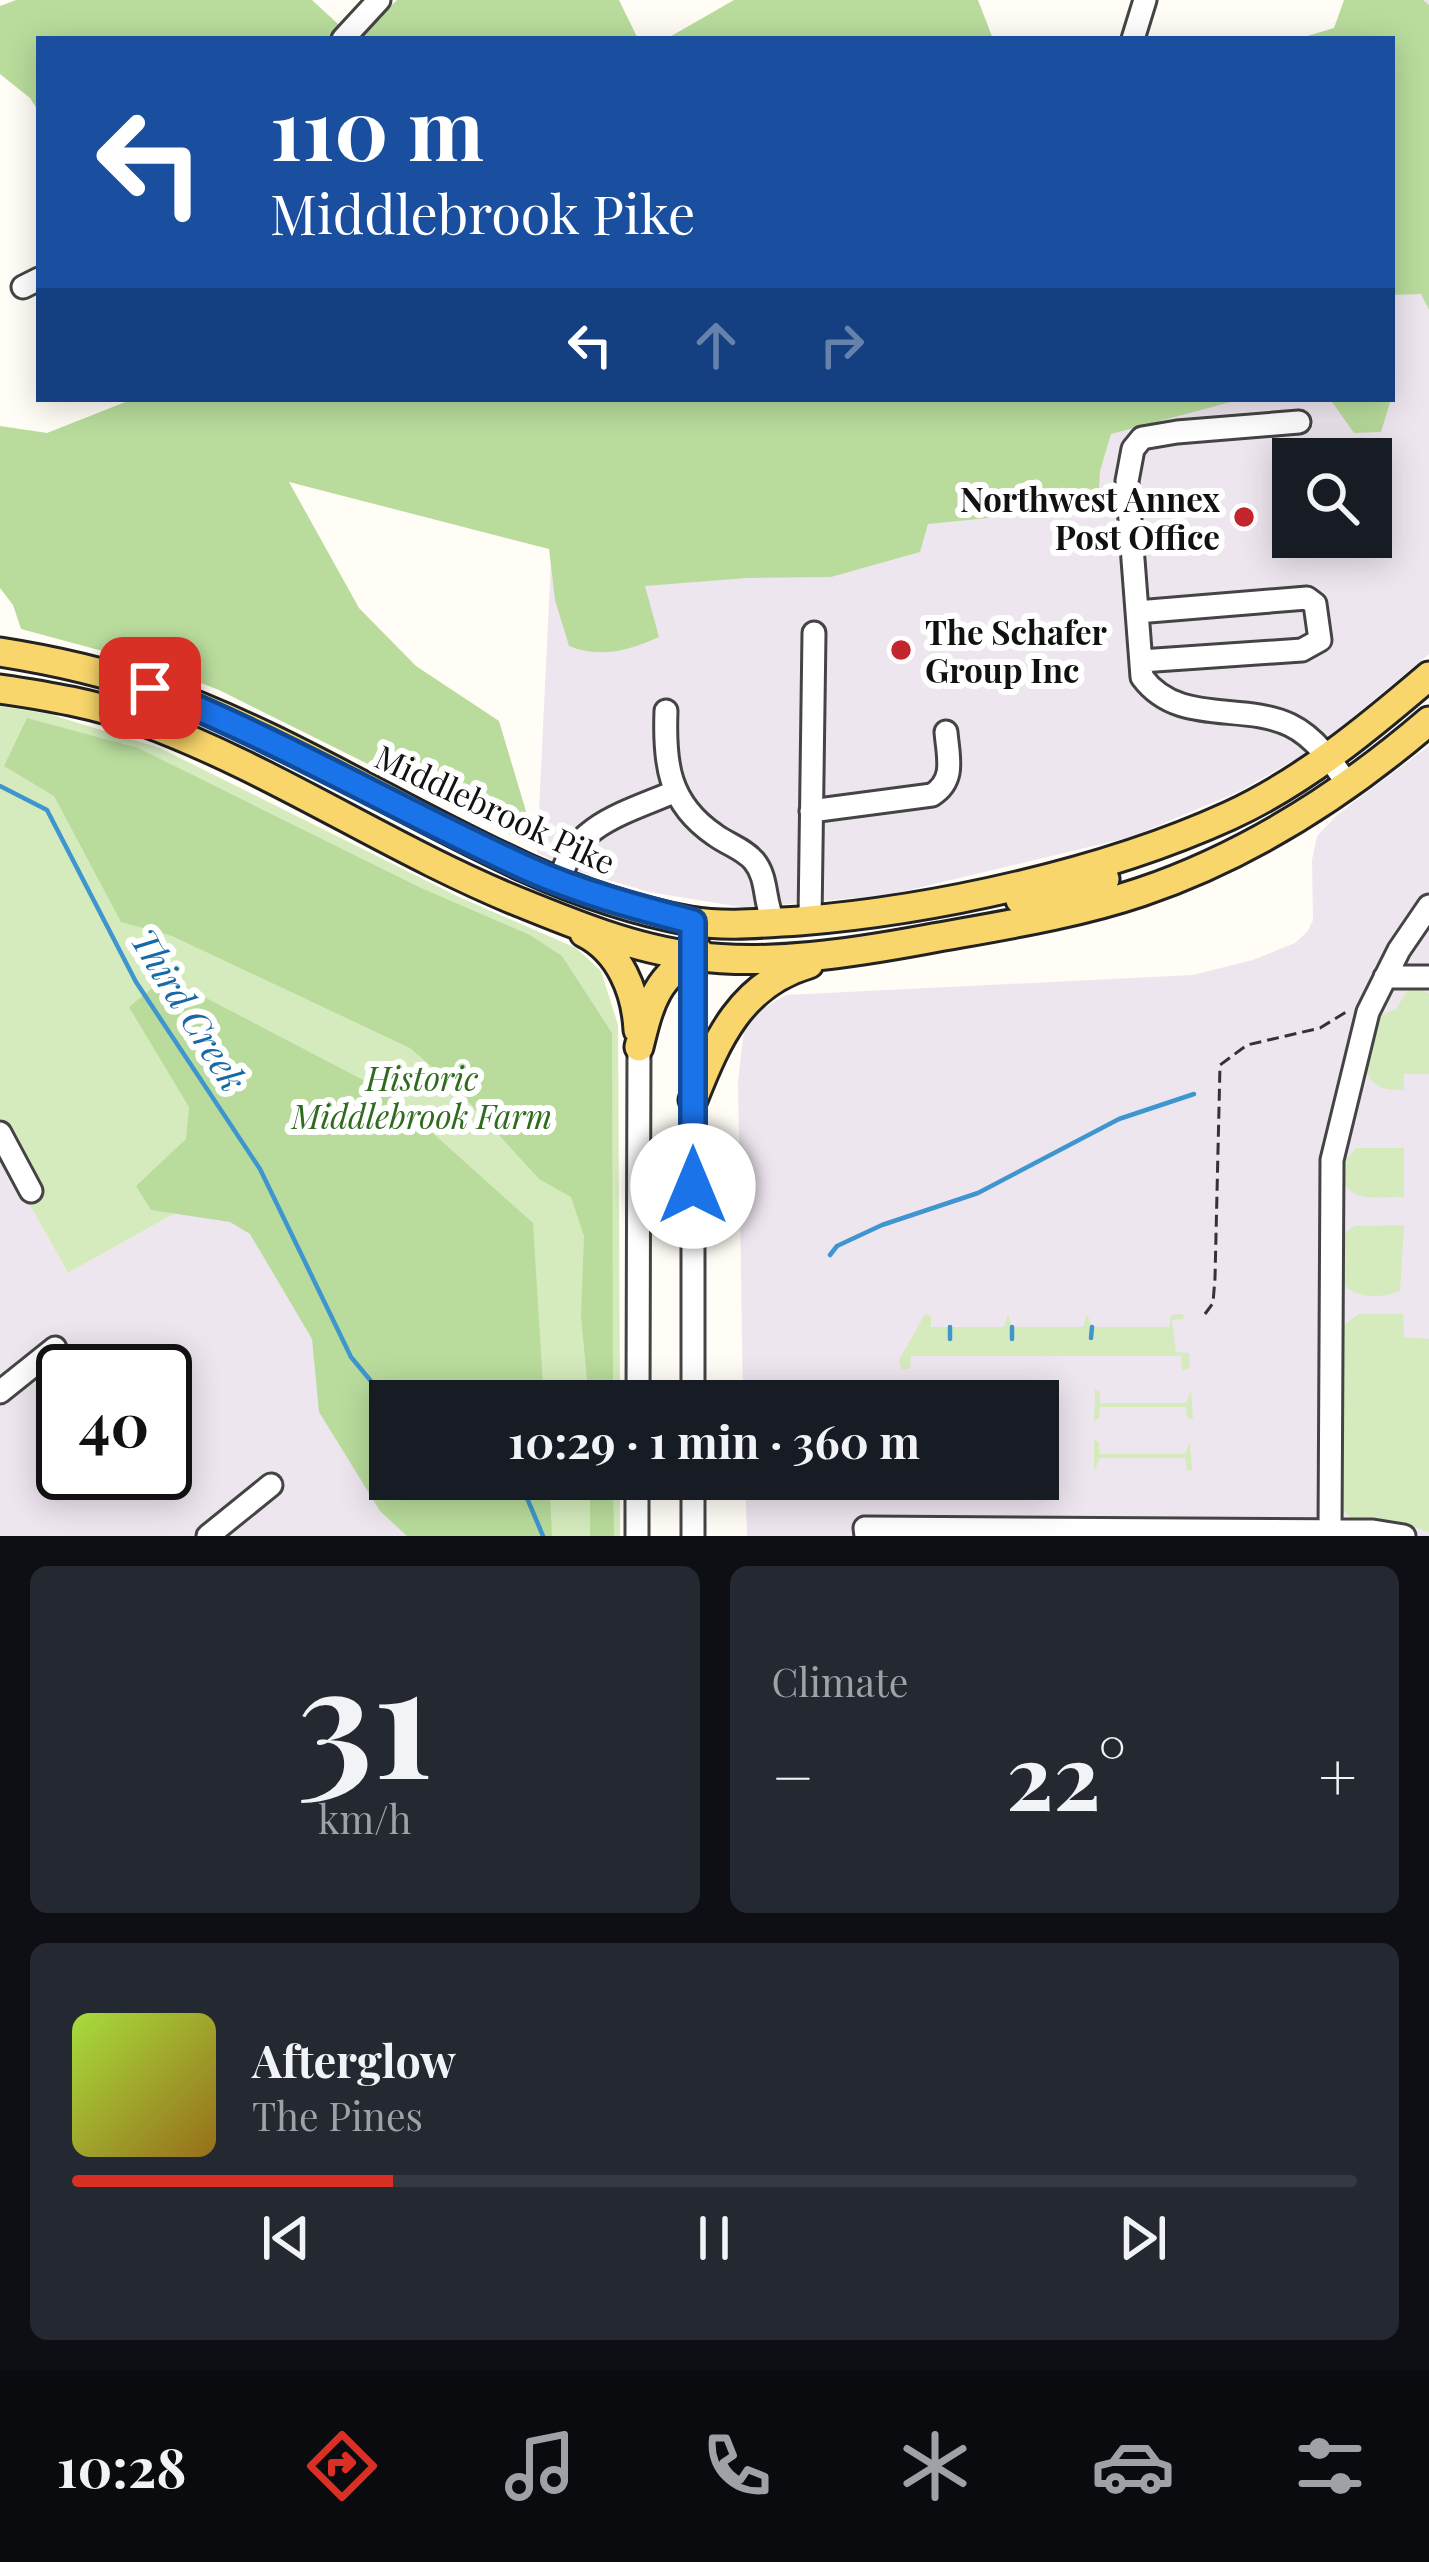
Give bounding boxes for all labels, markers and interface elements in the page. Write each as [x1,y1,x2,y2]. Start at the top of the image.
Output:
text: 110 m [270,70,484,182]
icon: left [72,84,228,240]
text: Middlebrook Pike [270,177,695,249]
icon: left [557,312,623,378]
icon: ahead [683,312,749,378]
icon: right [809,312,875,378]
map controls [1272,438,1392,558]
button: search [1272,438,1392,558]
place label: Northwest Annex Post Office [960,476,1220,558]
marker: Northwest Annex Post Office [1231,504,1257,530]
place label: The Schafer Group Inc [925,609,1107,691]
pin [99,637,201,739]
marker: The Schafer Group Inc [888,637,914,663]
icon: arrive [117,655,183,721]
street label: Middlebrook Pike [369,733,623,883]
water label: Third Creek [121,918,259,1100]
park label: Historic Middlebrook Farm [290,1055,552,1137]
position arrow [630,1123,756,1249]
speed limit sign: 40 [36,1344,192,1500]
text: 10:29 · 1 min · 360 m [508,1410,920,1470]
text: 31 [297,1610,433,1818]
text: Climate [772,1655,909,1707]
text: 22° [1006,1714,1126,1834]
text: − [772,1731,814,1819]
text: + [1318,1731,1357,1819]
text: km/h [318,1792,412,1844]
text: Afterglow [252,2029,456,2089]
text: The Pines [252,2089,423,2141]
icon: previous [253,2205,319,2271]
icon: pause [681,2205,747,2271]
icon: next [1110,2205,1176,2271]
icon: directions [300,2424,384,2508]
icon: music [498,2424,582,2508]
icon: phone [695,2424,779,2508]
icon: climate [893,2424,977,2508]
icon: car [1091,2424,1175,2508]
icon: filters [1288,2424,1372,2508]
text: 10:28 [57,2430,187,2502]

